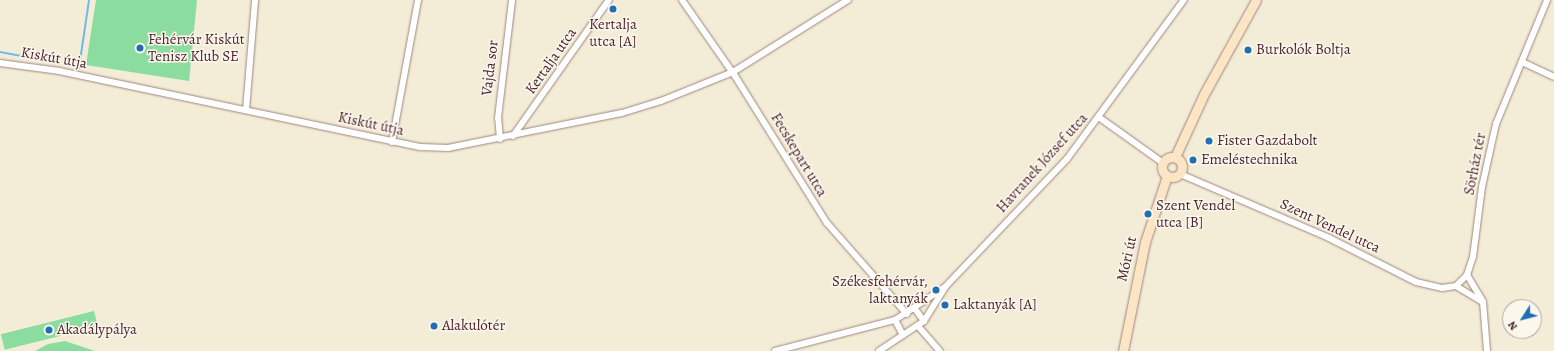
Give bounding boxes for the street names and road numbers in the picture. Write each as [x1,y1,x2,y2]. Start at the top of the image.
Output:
street label: Kertalja utca [522,24,580,98]
street label: Vajda sor [478,39,502,97]
street label: Kiskút útja [19,43,89,73]
street label: Kiskút útja [336,108,406,140]
street label: Havranek József utca [993,109,1091,217]
street label: Fecskepart utca [767,110,831,200]
street label: Sörház tér [1460,131,1490,197]
street label: Szent Vendel utca [1277,195,1383,257]
street label: Móri út [1113,235,1141,283]

